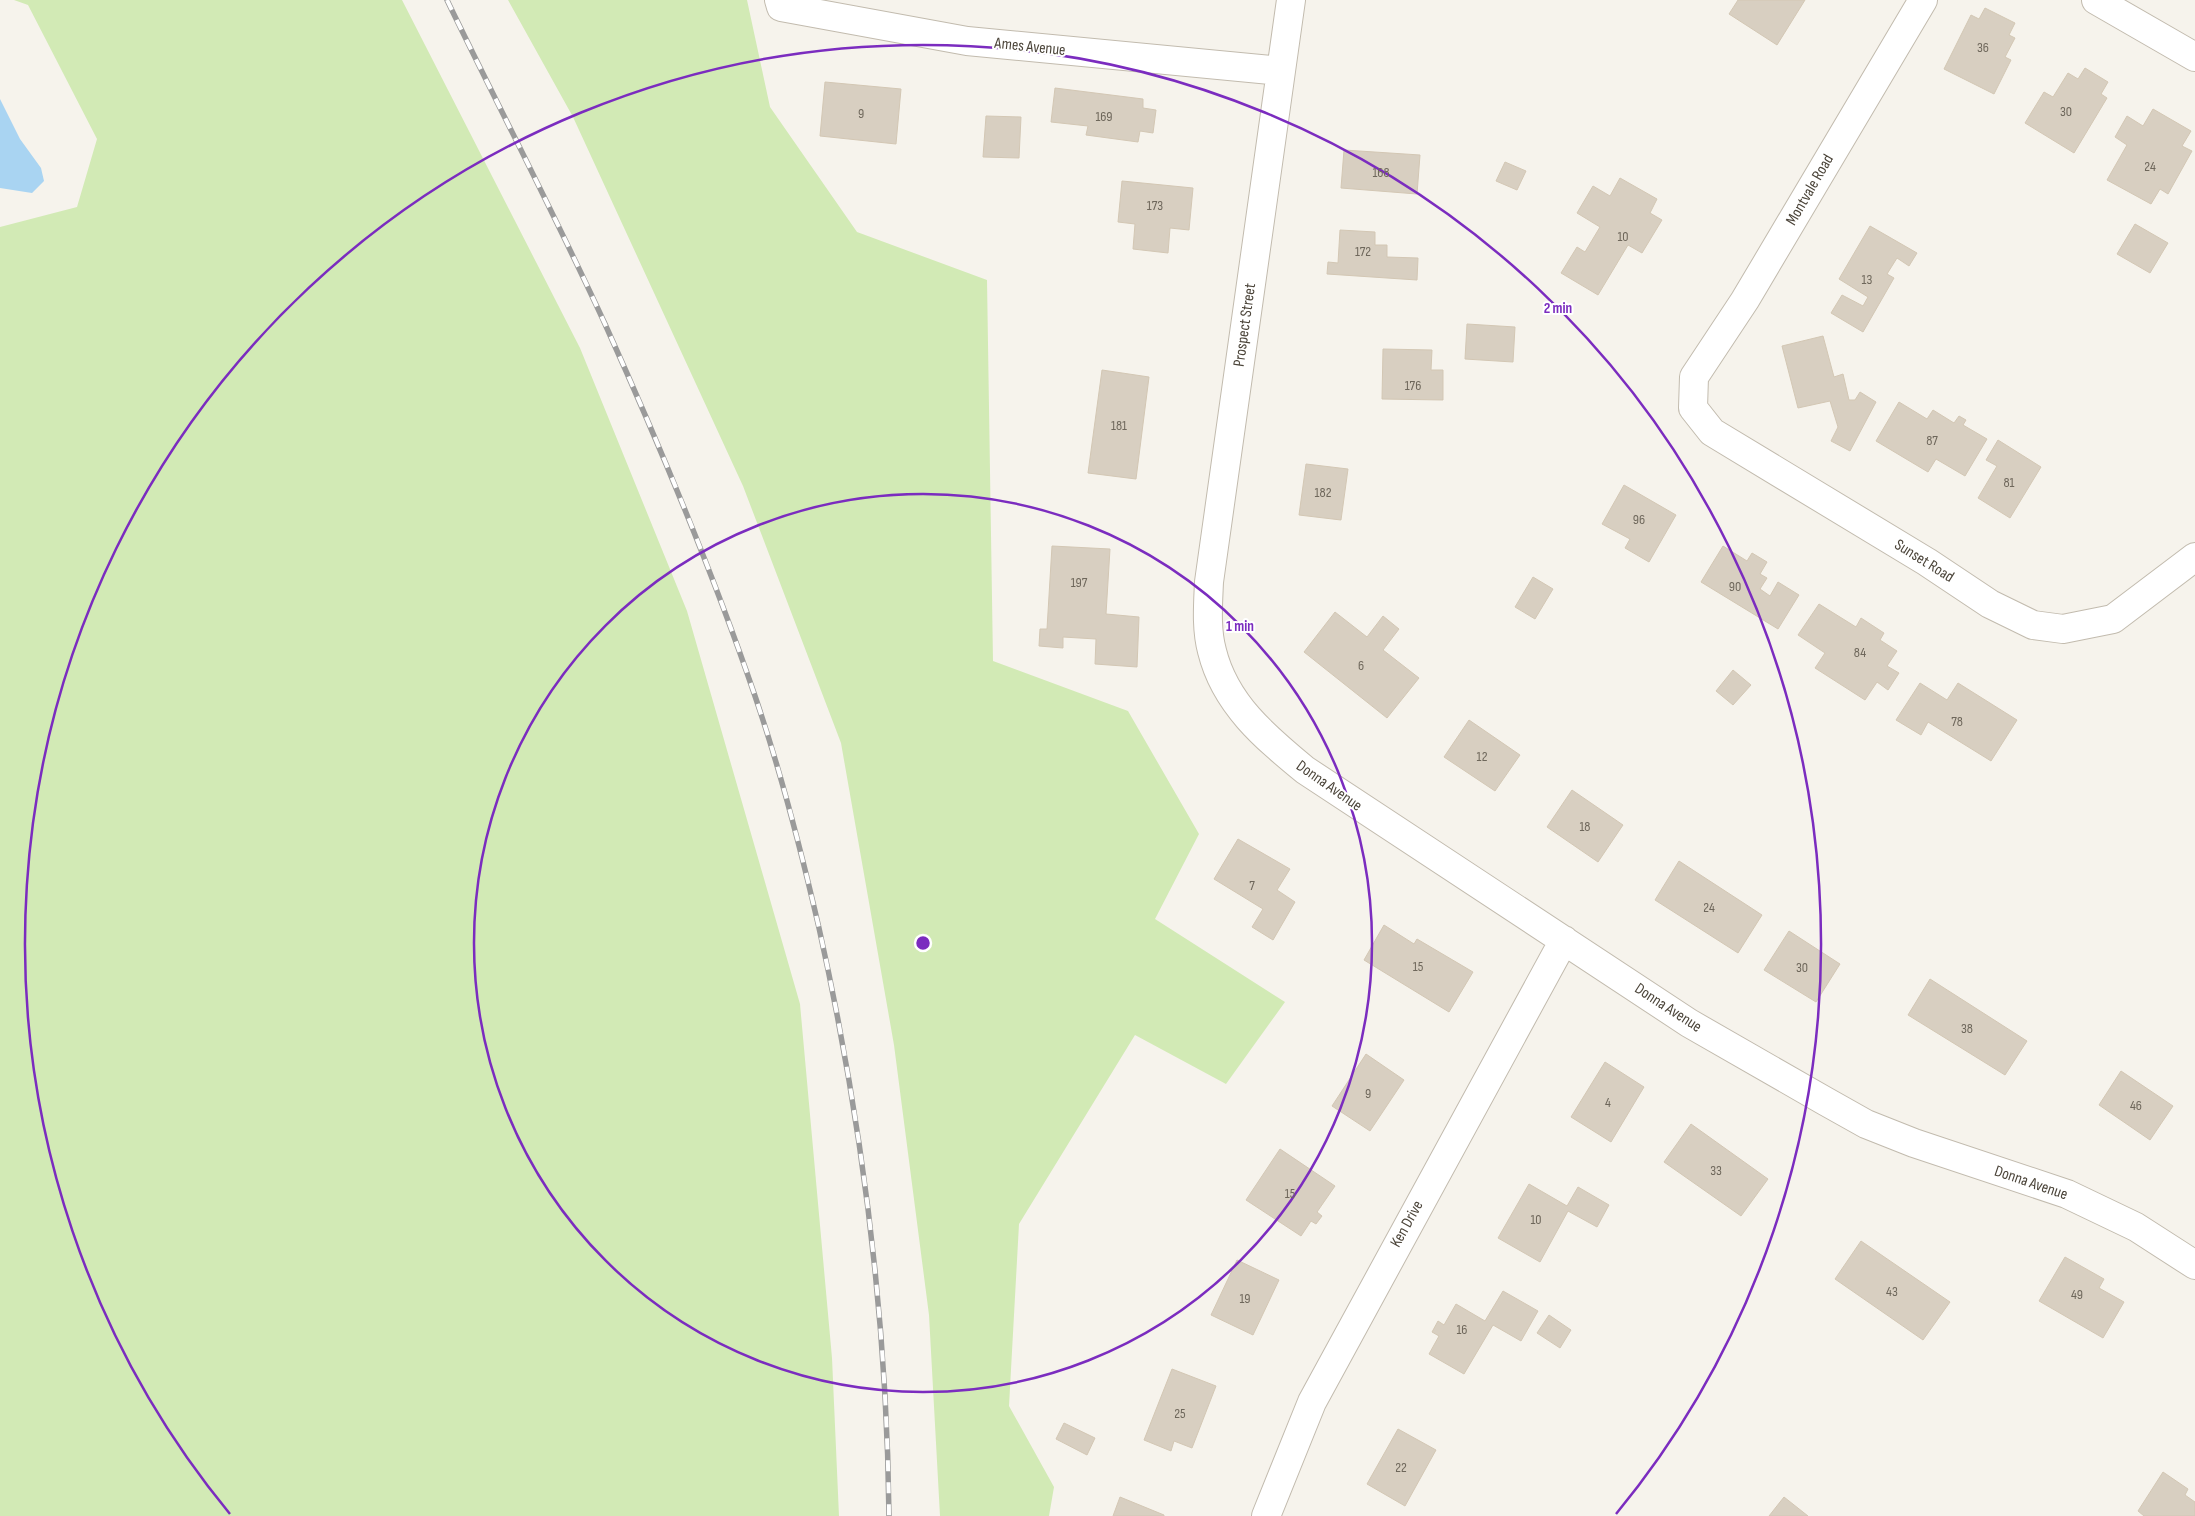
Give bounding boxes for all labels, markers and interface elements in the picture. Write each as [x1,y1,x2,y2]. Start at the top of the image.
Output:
street label: Ames Avenue [993,34,1066,60]
house number: 36 [1977,39,1989,56]
house number: 30 [2060,103,2072,120]
house number: 9 [858,105,864,122]
house number: 169 [1095,108,1113,125]
street label: Montvale Road [1782,151,1838,229]
house number: 24 [2144,158,2156,175]
house number: 168 [1372,164,1390,181]
house number: 173 [1147,197,1163,214]
house number: 10 [1617,228,1629,245]
house number: 172 [1355,243,1371,260]
house number: 13 [1862,271,1873,288]
street label: Prospect Street [1230,282,1260,368]
text: 2 min [1544,299,1572,318]
house number: 176 [1405,377,1421,394]
house number: 181 [1111,417,1127,434]
house number: 87 [1926,432,1938,449]
house number: 81 [2003,474,2015,491]
house number: 182 [1315,484,1332,501]
house number: 96 [1633,511,1645,528]
street label: Sunset Road [1891,535,1957,587]
house number: 197 [1071,574,1088,591]
house number: 90 [1729,578,1741,595]
text: 1 min [1226,617,1254,636]
house number: 84 [1854,644,1866,661]
house number: 6 [1358,657,1364,674]
house number: 78 [1951,713,1963,730]
house number: 12 [1477,748,1488,765]
street label: Donna Avenue [1292,756,1366,816]
house number: 18 [1579,818,1591,835]
house number: 7 [1249,877,1255,894]
house number: 24 [1703,899,1715,916]
centre of rings [914,934,932,952]
house number: 15 [1413,958,1424,975]
house number: 30 [1796,959,1808,976]
street label: Donna Avenue [1631,979,1705,1037]
house number: 38 [1961,1020,1973,1037]
house number: 9 [1365,1085,1371,1102]
house number: 4 [1605,1094,1611,1111]
house number: 46 [2130,1097,2142,1114]
house number: 33 [1710,1162,1722,1179]
street label: Donna Avenue [1992,1162,2070,1204]
house number: 15 [1285,1185,1296,1202]
street label: Ken Drive [1386,1197,1428,1251]
house number: 10 [1530,1211,1542,1228]
house number: 43 [1886,1283,1898,1300]
house number: 49 [2071,1286,2083,1303]
house number: 19 [1239,1290,1251,1307]
house number: 16 [1456,1321,1468,1338]
house number: 25 [1174,1405,1186,1422]
house number: 22 [1395,1459,1407,1476]

